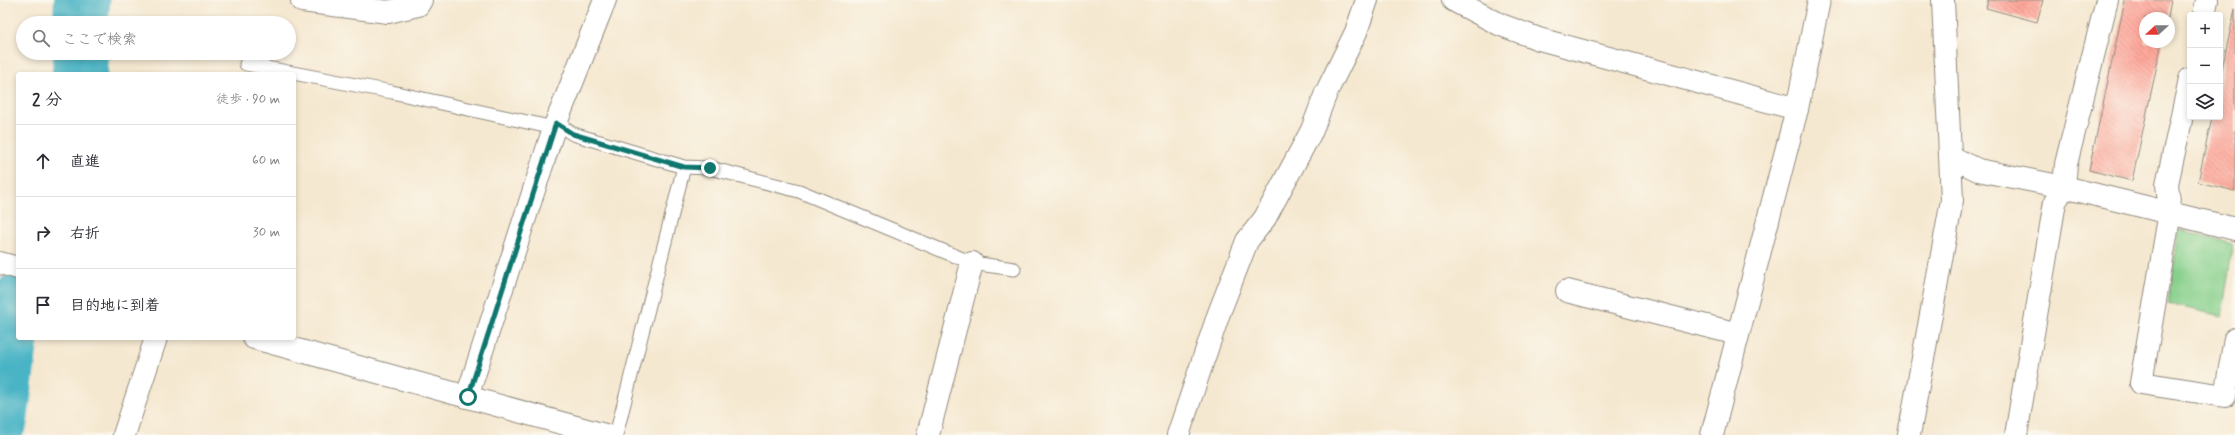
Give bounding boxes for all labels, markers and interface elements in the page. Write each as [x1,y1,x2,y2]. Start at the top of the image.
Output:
north arrow [2139,12,2175,48]
map controls [2187,12,2223,120]
button: + [2187,12,2223,48]
search box [16,16,296,60]
icon: search [30,27,52,49]
text: ここで検索 [62,30,137,50]
button: − [2187,48,2223,84]
button: layers [2187,84,2223,120]
text: 2 分 [32,89,62,111]
text: 徒歩 · 90 m [216,91,280,108]
icon: ahead [32,150,54,172]
text: 直進 [70,152,100,172]
text: 60 m [252,152,280,169]
route end [701,159,719,177]
icon: right [32,222,54,244]
text: 右折 [70,224,100,244]
text: 30 m [253,224,280,241]
icon: arrive [32,294,54,316]
text: 目的地に到着 [70,296,160,316]
route start [459,388,477,406]

